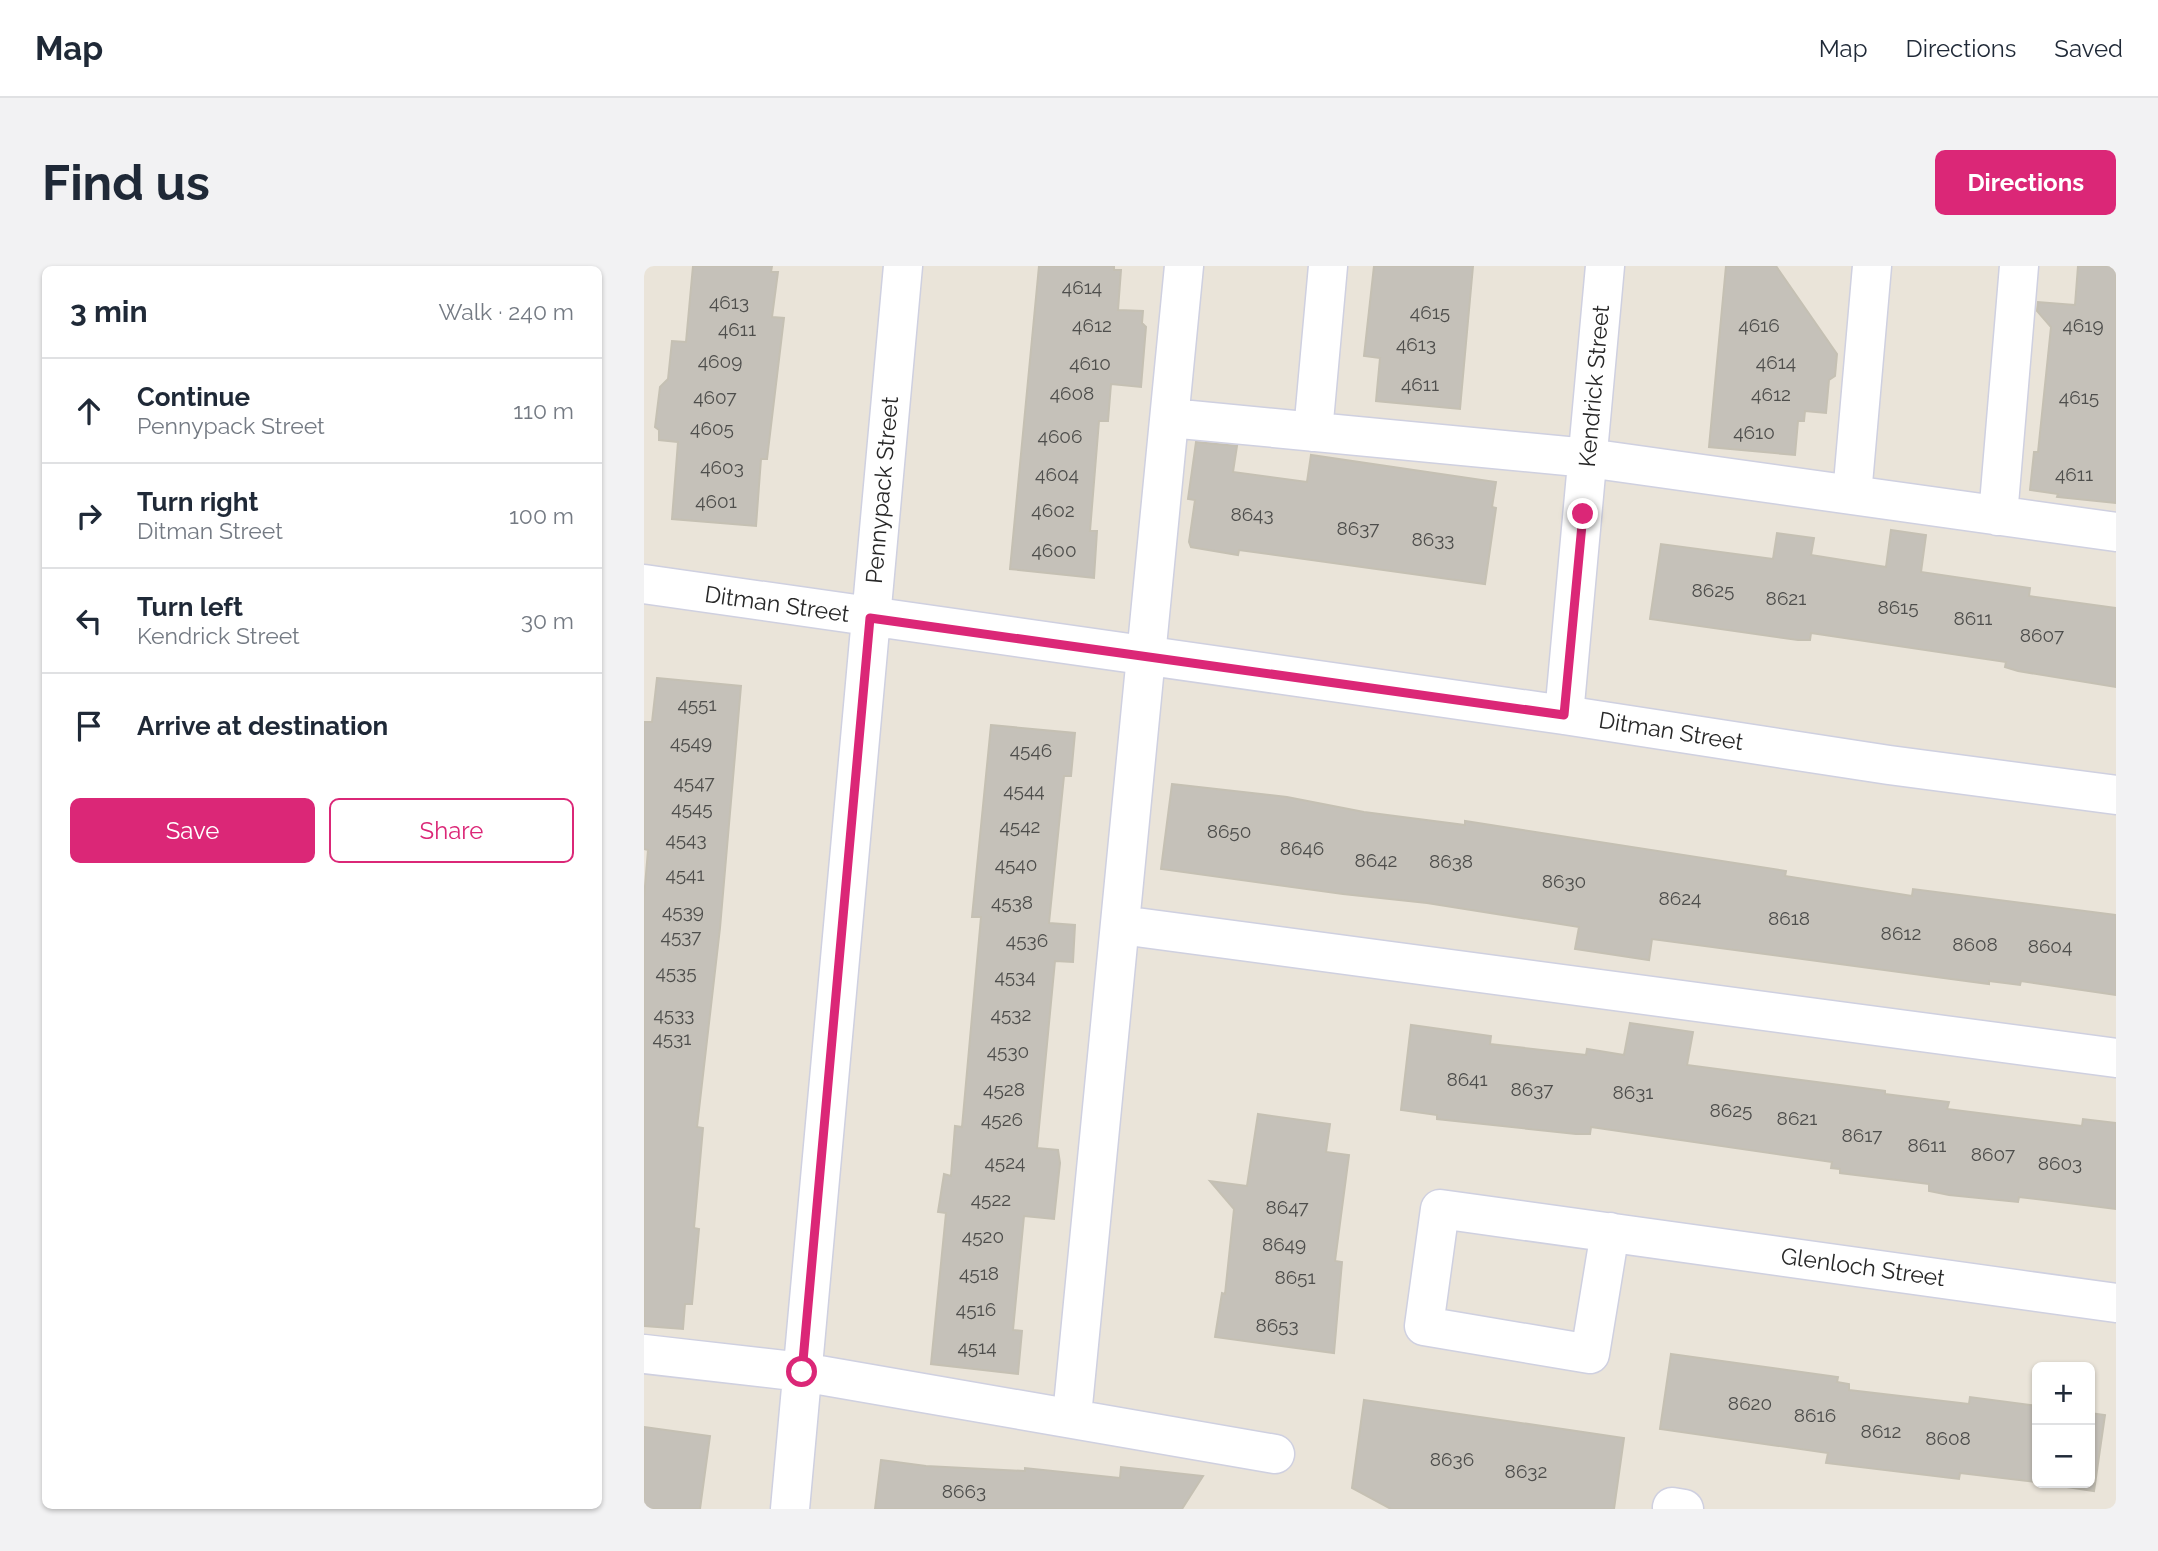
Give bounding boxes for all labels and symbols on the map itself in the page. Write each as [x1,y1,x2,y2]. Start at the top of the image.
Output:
house number: 4614 [1062,276,1102,298]
house number: 4613 [709,291,749,313]
house number: 4615 [1410,301,1450,323]
street label: Kendrick Street [1573,303,1614,468]
house number: 4612 [1072,314,1112,336]
house number: 4616 [1738,314,1780,336]
house number: 4619 [2062,314,2104,336]
house number: 4611 [718,318,756,340]
house number: 4613 [1396,333,1436,355]
house number: 4609 [698,350,742,372]
house number: 4614 [1756,351,1796,373]
house number: 4610 [1069,352,1111,374]
house number: 4611 [1401,373,1439,395]
house number: 4608 [1050,382,1094,404]
house number: 4612 [1751,383,1791,405]
house number: 4607 [693,386,737,408]
house number: 4615 [2059,386,2099,408]
street label: Pennypack Street [860,395,903,585]
house number: 4605 [690,417,734,439]
house number: 4610 [1733,421,1775,443]
house number: 4606 [1038,425,1082,447]
house number: 4603 [700,456,744,478]
house number: 4604 [1035,463,1079,485]
house number: 4611 [2055,463,2093,485]
house number: 4601 [695,490,737,512]
route end [1567,498,1598,529]
house number: 4602 [1031,499,1075,521]
house number: 8643 [1230,503,1274,525]
house number: 8637 [1337,517,1379,539]
house number: 8633 [1411,528,1455,550]
house number: 4600 [1031,539,1077,561]
house number: 8625 [1692,579,1734,601]
street label: Ditman Street [703,580,851,627]
house number: 8621 [1766,587,1806,609]
house number: 8615 [1877,596,1919,618]
house number: 8611 [1954,607,1993,629]
house number: 8607 [2020,624,2064,646]
house number: 4551 [677,693,717,715]
street label: Ditman Street [1597,706,1746,755]
house number: 4549 [670,731,712,753]
house number: 4546 [1010,739,1052,761]
house number: 4547 [673,771,715,793]
house number: 4544 [1003,779,1045,801]
house number: 4545 [671,797,713,819]
house number: 4542 [999,815,1041,837]
house number: 8650 [1207,820,1251,842]
house number: 4543 [665,828,707,850]
house number: 8646 [1280,837,1324,859]
house number: 8642 [1355,849,1398,871]
house number: 8638 [1429,850,1473,872]
house number: 4540 [995,853,1037,875]
house number: 4541 [665,863,705,885]
house number: 8630 [1542,870,1586,892]
house number: 8624 [1659,887,1702,909]
house number: 4538 [991,891,1033,913]
house number: 4539 [662,900,704,922]
house number: 8618 [1768,907,1810,929]
house number: 8612 [1881,922,1921,944]
house number: 4537 [661,925,701,947]
house number: 4536 [1006,929,1048,951]
house number: 8608 [1952,933,1998,955]
house number: 8604 [2028,935,2072,957]
house number: 4535 [655,961,697,983]
house number: 4534 [994,965,1036,987]
house number: 4533 [653,1003,695,1025]
house number: 4532 [991,1003,1031,1025]
house number: 4531 [652,1027,692,1049]
house number: 4530 [987,1040,1029,1062]
house number: 8641 [1446,1068,1488,1090]
house number: 4528 [983,1078,1025,1100]
house number: 8637 [1511,1078,1553,1100]
house number: 8631 [1612,1081,1654,1103]
house number: 8625 [1710,1099,1752,1121]
house number: 8621 [1777,1107,1817,1129]
house number: 4526 [981,1108,1023,1130]
house number: 8617 [1842,1124,1882,1146]
house number: 8611 [1908,1134,1947,1156]
house number: 8607 [1971,1143,2015,1165]
house number: 4524 [984,1151,1026,1173]
house number: 8603 [2038,1152,2082,1174]
house number: 4522 [971,1188,1011,1210]
house number: 8647 [1265,1196,1309,1218]
house number: 4520 [962,1225,1004,1247]
house number: 8649 [1262,1233,1306,1255]
street label: Glenloch Street [1779,1242,1947,1291]
house number: 4518 [959,1262,999,1284]
house number: 8651 [1274,1266,1316,1288]
house number: 4516 [956,1298,996,1320]
house number: 8653 [1255,1314,1299,1336]
house number: 4514 [957,1336,997,1358]
route start [786,1356,817,1387]
house number: 8620 [1728,1392,1772,1414]
house number: 8616 [1794,1404,1836,1426]
house number: 8612 [1861,1420,1901,1442]
house number: 8608 [1925,1427,1971,1449]
house number: 8636 [1430,1448,1474,1470]
house number: 8632 [1505,1460,1547,1482]
house number: 8663 [942,1480,986,1502]

